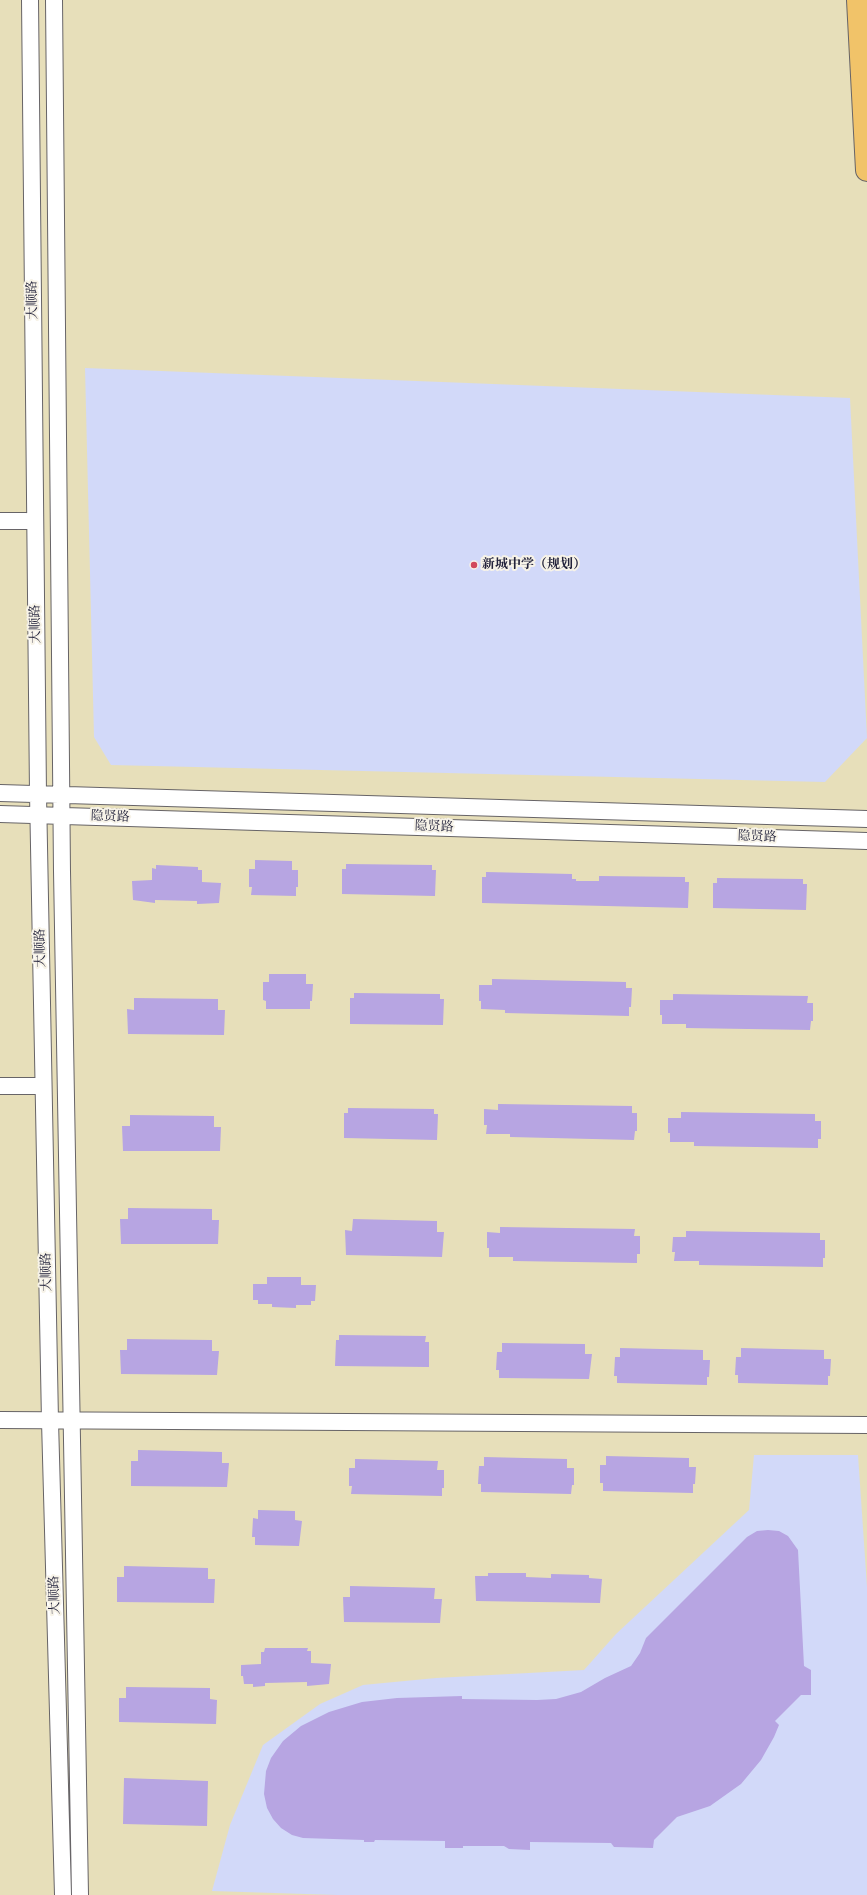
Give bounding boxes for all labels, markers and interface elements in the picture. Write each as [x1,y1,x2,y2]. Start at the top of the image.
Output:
street label: 大顺路 [25,280,41,320]
place label: 新城中学（规划） [482,557,586,573]
marker: 新城中学（规划） [469,560,479,570]
street label: 大顺路 [28,604,44,644]
street label: 隐贤路 [90,809,130,825]
street label: 隐贤路 [414,819,454,835]
street label: 隐贤路 [737,829,777,845]
street label: 大顺路 [33,928,49,968]
street label: 大顺路 [39,1252,55,1292]
street label: 大顺路 [47,1575,63,1615]

